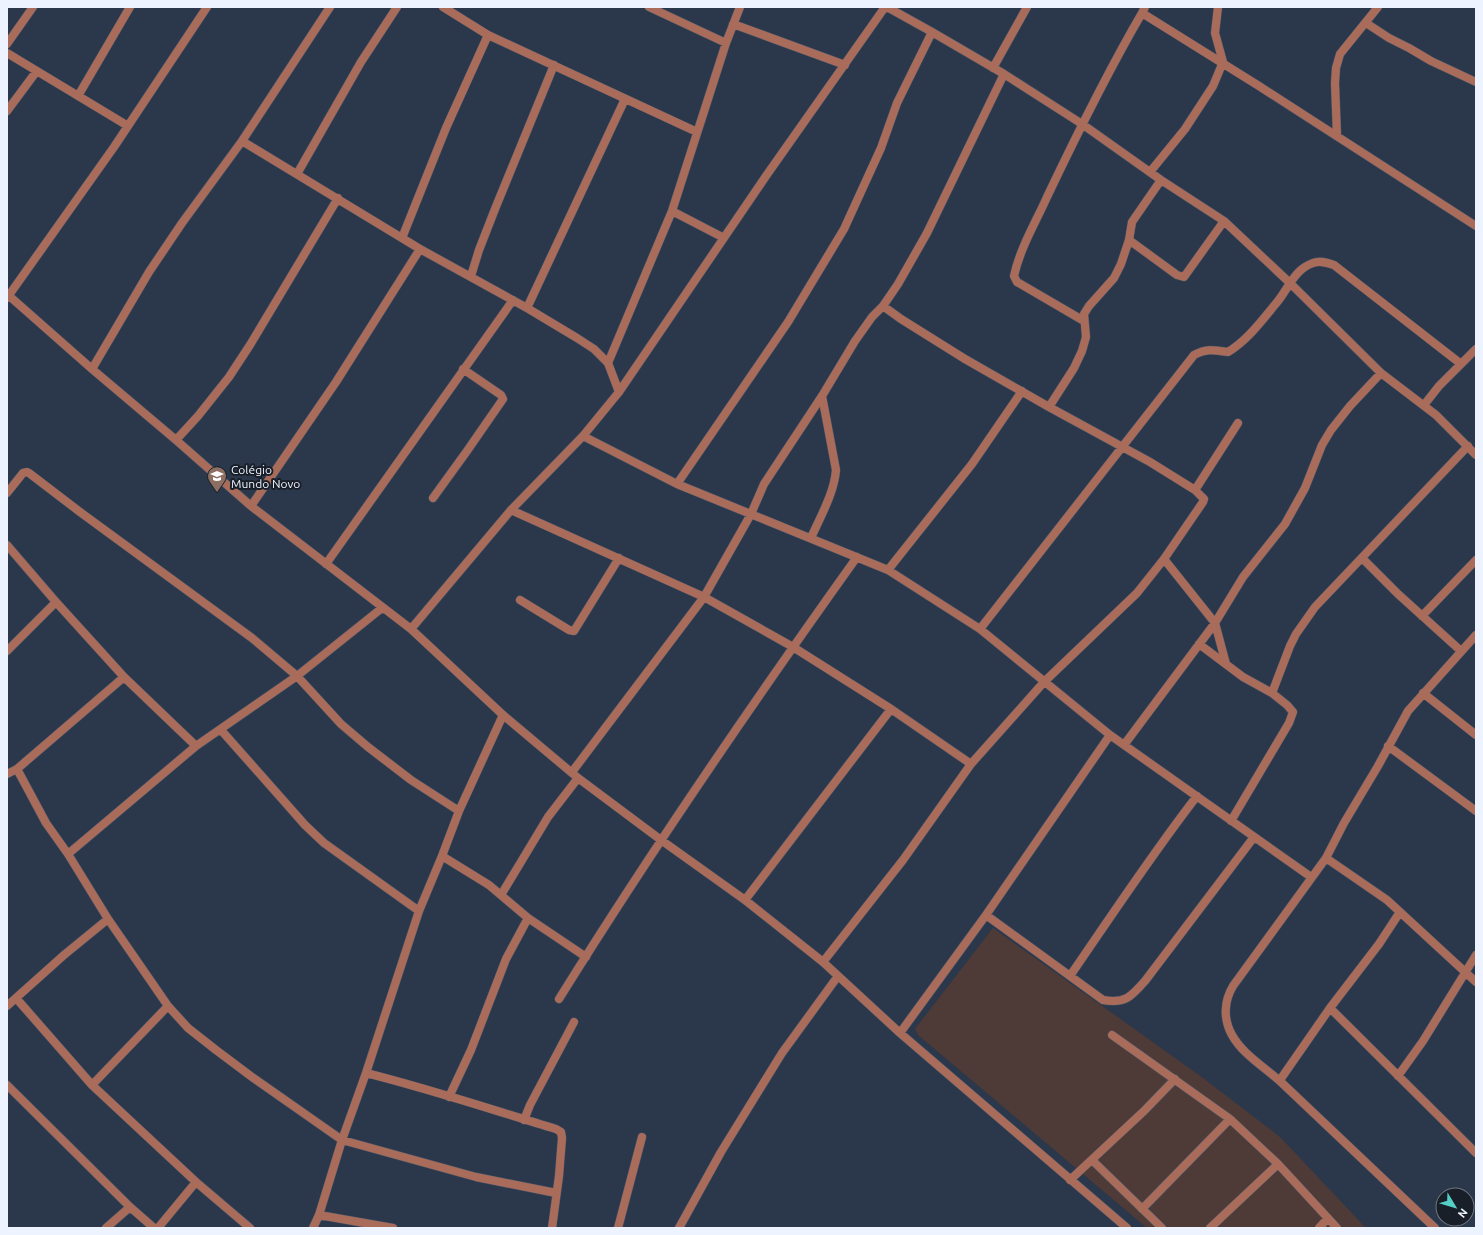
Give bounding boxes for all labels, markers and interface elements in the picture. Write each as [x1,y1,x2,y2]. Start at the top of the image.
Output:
place label: Colégio Mundo Novo [231,463,300,490]
school or university icon: Colégio Mundo Novo [206,465,228,493]
north arrow [1435,1187,1475,1227]
text: N [1456,1206,1470,1220]

